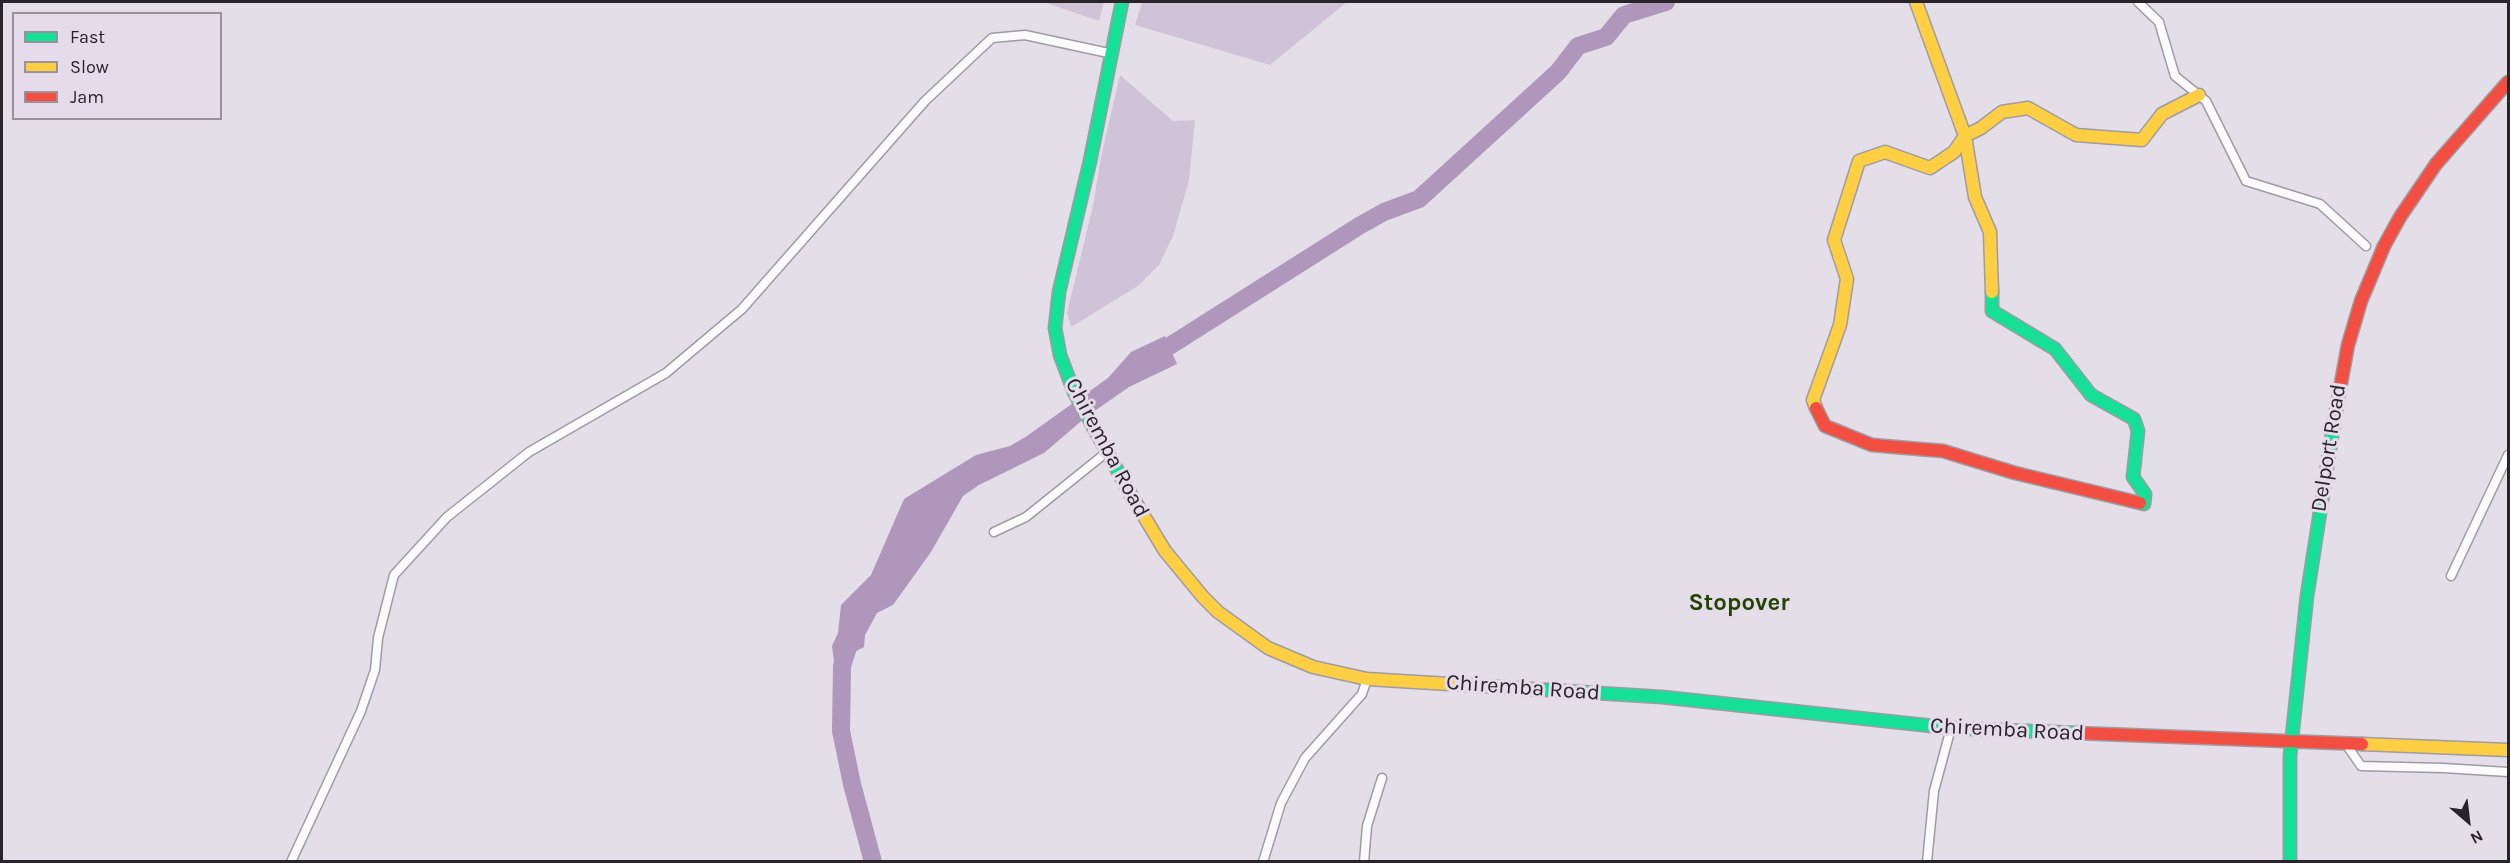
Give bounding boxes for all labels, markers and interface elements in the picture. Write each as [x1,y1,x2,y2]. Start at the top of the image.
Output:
legend [12,12,222,120]
text: Fast [70,26,105,48]
text: Slow [70,56,109,78]
text: Jam [70,86,104,108]
street label: Chiremba Road [1059,374,1155,522]
street label: Delport Road [2306,382,2352,514]
district label: Stopover [1688,589,1790,617]
street label: Chiremba Road [1445,669,1601,707]
street label: Chiremba Road [1929,713,2085,747]
north arrow [2438,791,2498,851]
text: N [2467,826,2486,848]

